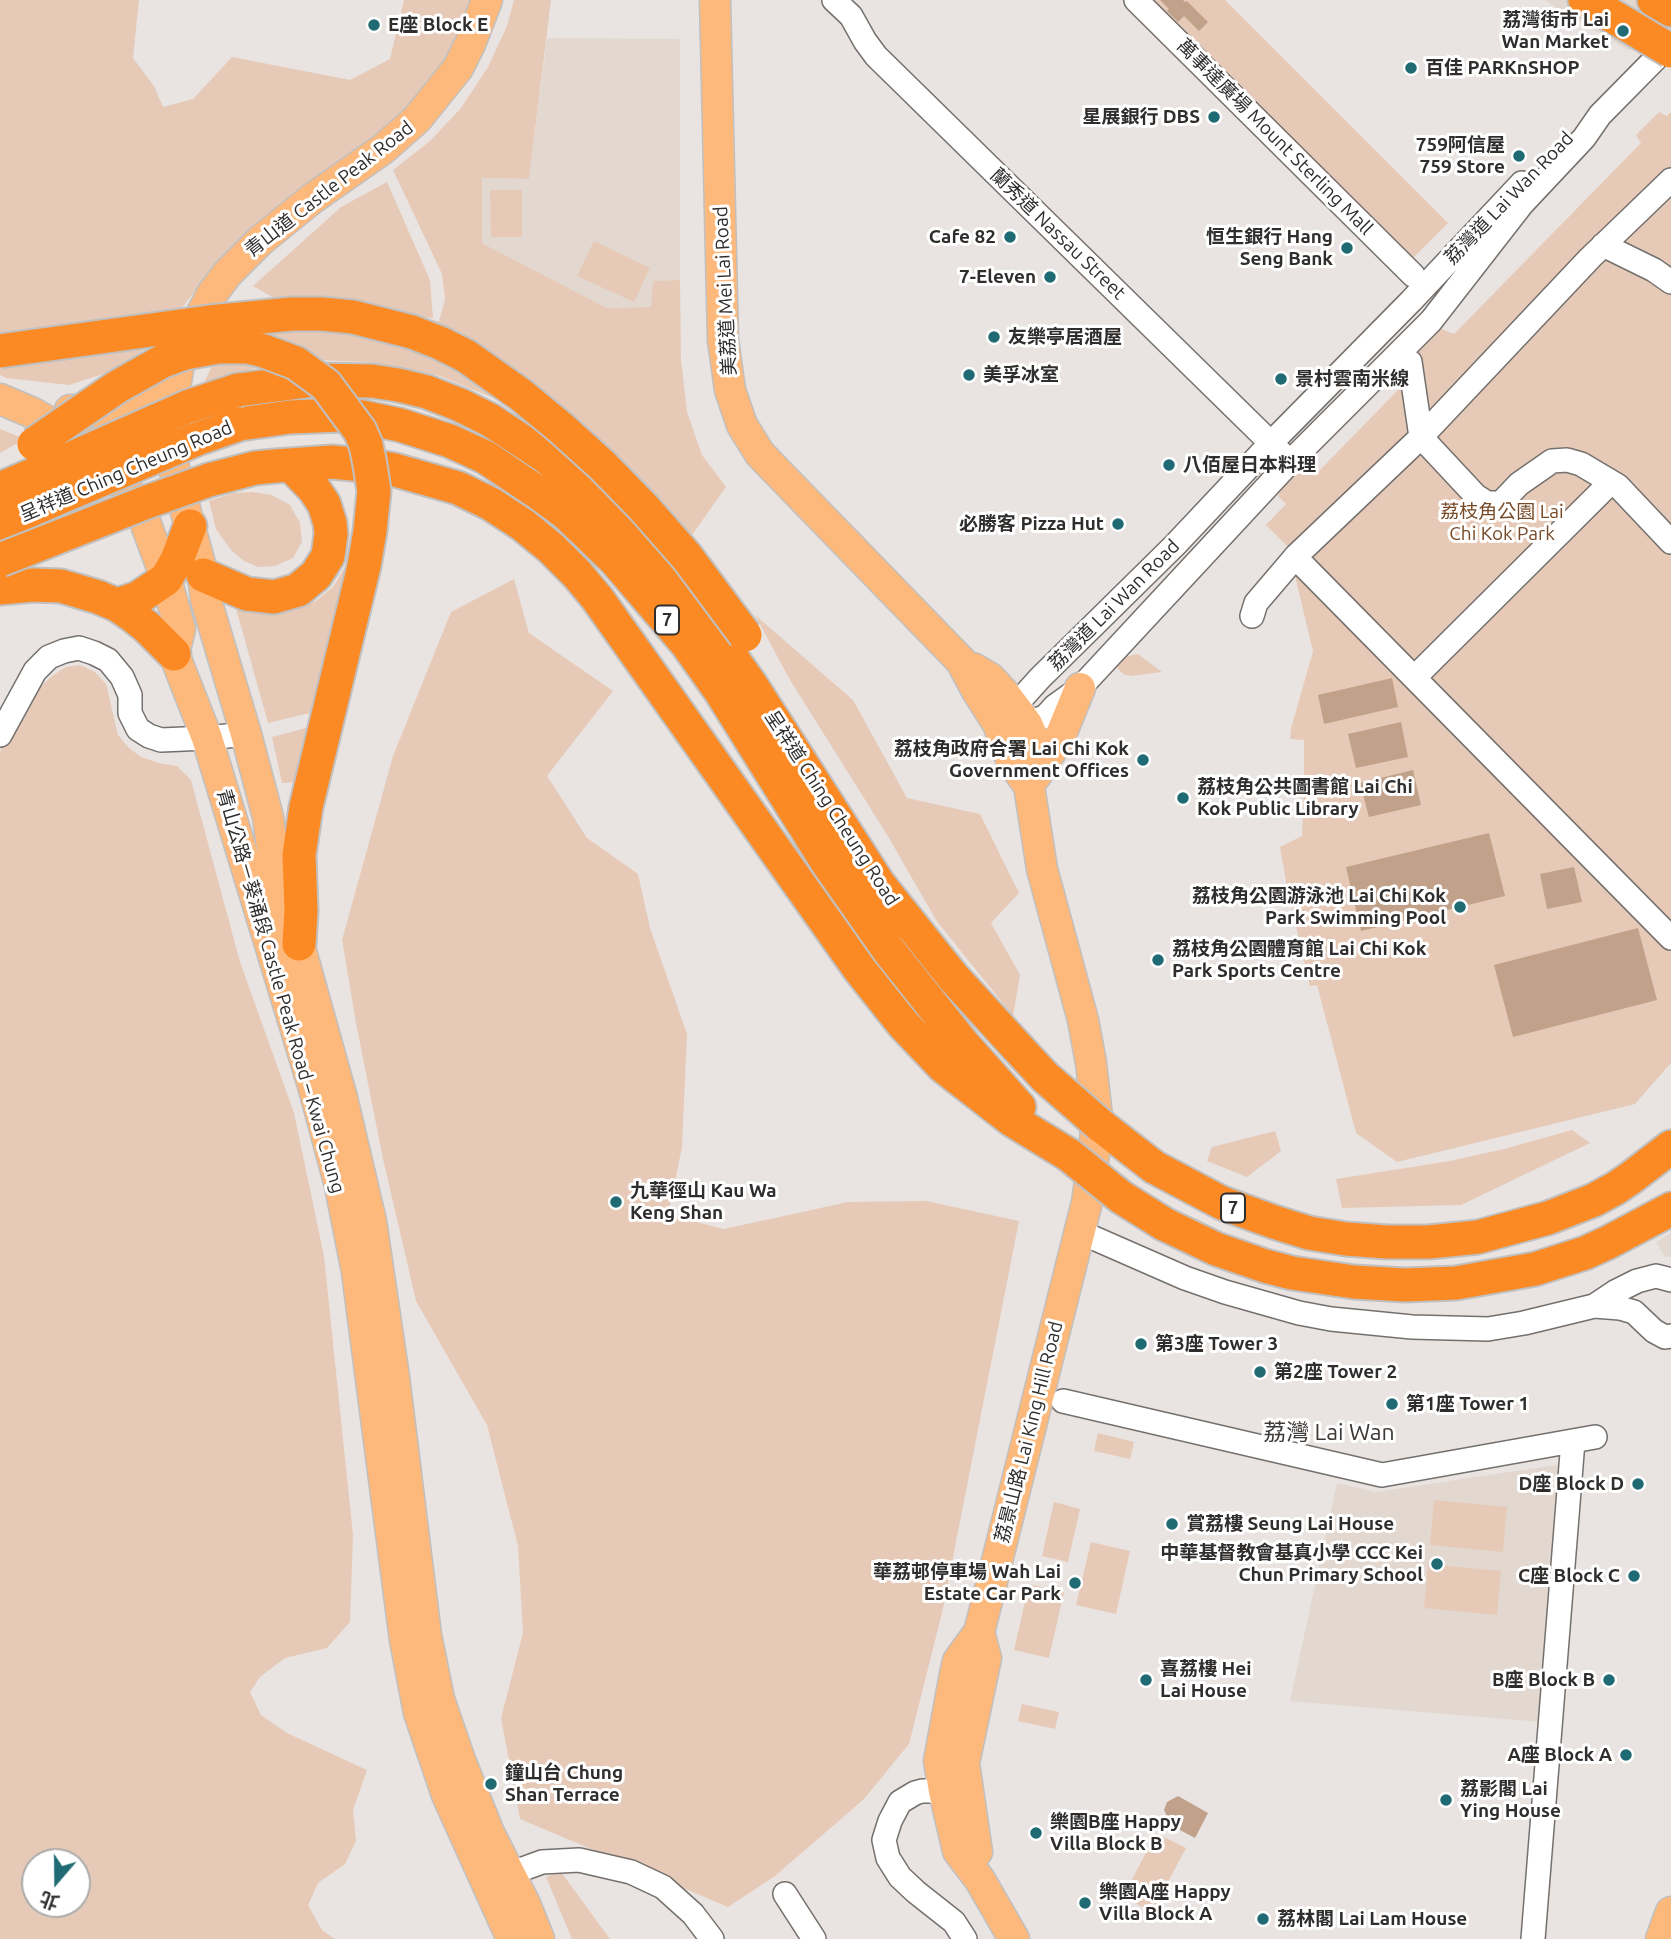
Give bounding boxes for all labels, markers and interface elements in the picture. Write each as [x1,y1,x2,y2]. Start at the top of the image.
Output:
place label: 荔灣街市 Lai Wan Market [1501,9,1609,53]
place label: E座 Block E [388,14,488,36]
marker: E座 Block E [366,17,382,33]
marker: 荔灣街市 Lai Wan Market [1615,23,1631,39]
street label: 萬事達廣場 Mount Sterling Mall [1172,34,1378,240]
place label: 百佳 PARKnSHOP [1425,57,1579,79]
marker: 百佳 PARKnSHOP [1403,60,1419,76]
place label: 星展銀行 DBS [1082,106,1200,128]
marker: 星展銀行 DBS [1206,109,1222,125]
street label: 青山道 Castle Peak Road [240,116,418,262]
street label: 荔灣道 Lai Wan Road [1440,127,1578,269]
place label: 759阿信屋 759 Store [1416,134,1505,178]
marker: 759阿信屋 759 Store [1511,148,1527,164]
street label: 蘭秀道 Nassau Street [986,164,1130,304]
street label: 美荔道 Mei Lai Road [709,206,741,376]
place label: Cafe 82 [929,226,996,248]
place label: 恒生銀行 Hang Seng Bank [1206,226,1333,270]
marker: Cafe 82 [1002,229,1018,245]
marker: 恒生銀行 Hang Seng Bank [1339,240,1355,256]
place label: 7-Eleven [959,266,1036,288]
marker: 7-Eleven [1042,269,1058,285]
place label: 友樂亭居酒屋 [1008,326,1122,348]
marker: 友樂亭居酒屋 [986,329,1002,345]
place label: 美孚冰室 [983,364,1059,386]
marker: 美孚冰室 [961,367,977,383]
place label: 景村雲南米線 [1295,368,1409,390]
marker: 景村雲南米線 [1273,371,1289,387]
street label: 呈祥道 Ching Cheung Road [16,416,236,526]
place label: 八佰屋日本料理 [1183,454,1316,476]
marker: 八佰屋日本料理 [1161,457,1177,473]
park label: 荔枝角公園 Lai Chi Kok Park [1440,501,1564,545]
place label: 必勝客 Pizza Hut [959,513,1104,535]
marker: 必勝客 Pizza Hut [1110,516,1126,532]
street label: 荔灣道 Lai Wan Road [1044,535,1184,675]
road number: 7 [655,606,679,634]
street label: 呈祥道 Ching Cheung Road [760,706,904,910]
place label: 荔枝角政府合署 Lai Chi Kok Government Offices [894,738,1129,782]
marker: 荔枝角政府合署 Lai Chi Kok Government Offices [1135,752,1151,768]
place label: 荔枝角公共圖書館 Lai Chi Kok Public Library [1197,776,1413,820]
street label: 青山公路－葵涌段 Castle Peak Road – Kwai Chung [212,786,350,1196]
marker: 荔枝角公共圖書館 Lai Chi Kok Public Library [1175,790,1191,806]
place label: 荔枝角公園游泳池 Lai Chi Kok Park Swimming Pool [1192,885,1446,929]
marker: 荔枝角公園游泳池 Lai Chi Kok Park Swimming Pool [1452,899,1468,915]
place label: 荔枝角公園體育館 Lai Chi Kok Park Sports Centre [1172,938,1426,982]
marker: 荔枝角公園體育館 Lai Chi Kok Park Sports Centre [1150,952,1166,968]
place label: 九華徑山 Kau Wa Keng Shan [630,1180,777,1224]
marker: 九華徑山 Kau Wa Keng Shan [608,1194,624,1210]
road number: 7 [1221,1194,1245,1223]
street label: 荔景山路 Lai King Hill Road [990,1319,1068,1545]
place label: 第3座 Tower 3 [1155,1333,1278,1355]
marker: 第3座 Tower 3 [1133,1336,1149,1352]
place label: 第2座 Tower 2 [1274,1361,1397,1383]
marker: 第2座 Tower 2 [1252,1364,1268,1380]
place label: 第1座 Tower 1 [1406,1393,1529,1415]
marker: 第1座 Tower 1 [1384,1396,1400,1412]
district label: 荔灣 Lai Wan [1263,1418,1395,1446]
place label: D座 Block D [1519,1473,1624,1495]
marker: D座 Block D [1630,1476,1646,1492]
place label: 賞荔樓 Seung Lai House [1186,1513,1394,1535]
marker: 賞荔樓 Seung Lai House [1164,1516,1180,1532]
place label: 中華基督教會基真小學 CCC Kei Chun Primary School [1160,1542,1423,1586]
marker: 中華基督教會基真小學 CCC Kei Chun Primary School [1429,1556,1445,1572]
place label: 華荔邨停車場 Wah Lai Estate Car Park [873,1561,1061,1605]
place label: C座 Block C [1518,1565,1620,1587]
marker: C座 Block C [1626,1568,1642,1584]
marker: 華荔邨停車場 Wah Lai Estate Car Park [1067,1575,1083,1591]
place label: 喜荔樓 Hei Lai House [1160,1658,1252,1702]
place label: B座 Block B [1492,1669,1595,1691]
marker: 喜荔樓 Hei Lai House [1138,1672,1154,1688]
marker: B座 Block B [1601,1672,1617,1688]
place label: A座 Block A [1508,1744,1612,1766]
marker: A座 Block A [1618,1747,1634,1763]
place label: 鐘山台 Chung Shan Terrace [505,1762,623,1806]
marker: 鐘山台 Chung Shan Terrace [483,1776,499,1792]
place label: 荔影閣 Lai Ying House [1460,1778,1561,1822]
marker: 荔影閣 Lai Ying House [1438,1792,1454,1808]
place label: 樂園B座 Happy Villa Block B [1050,1811,1181,1855]
marker: 樂園B座 Happy Villa Block B [1028,1825,1044,1841]
north arrow [21,1848,91,1918]
place label: 樂園A座 Happy Villa Block A [1099,1881,1231,1925]
text: 北 [37,1887,62,1914]
marker: 樂園A座 Happy Villa Block A [1077,1895,1093,1911]
place label: 荔林閣 Lai Lam House [1277,1908,1467,1930]
marker: 荔林閣 Lai Lam House [1255,1911,1271,1927]

